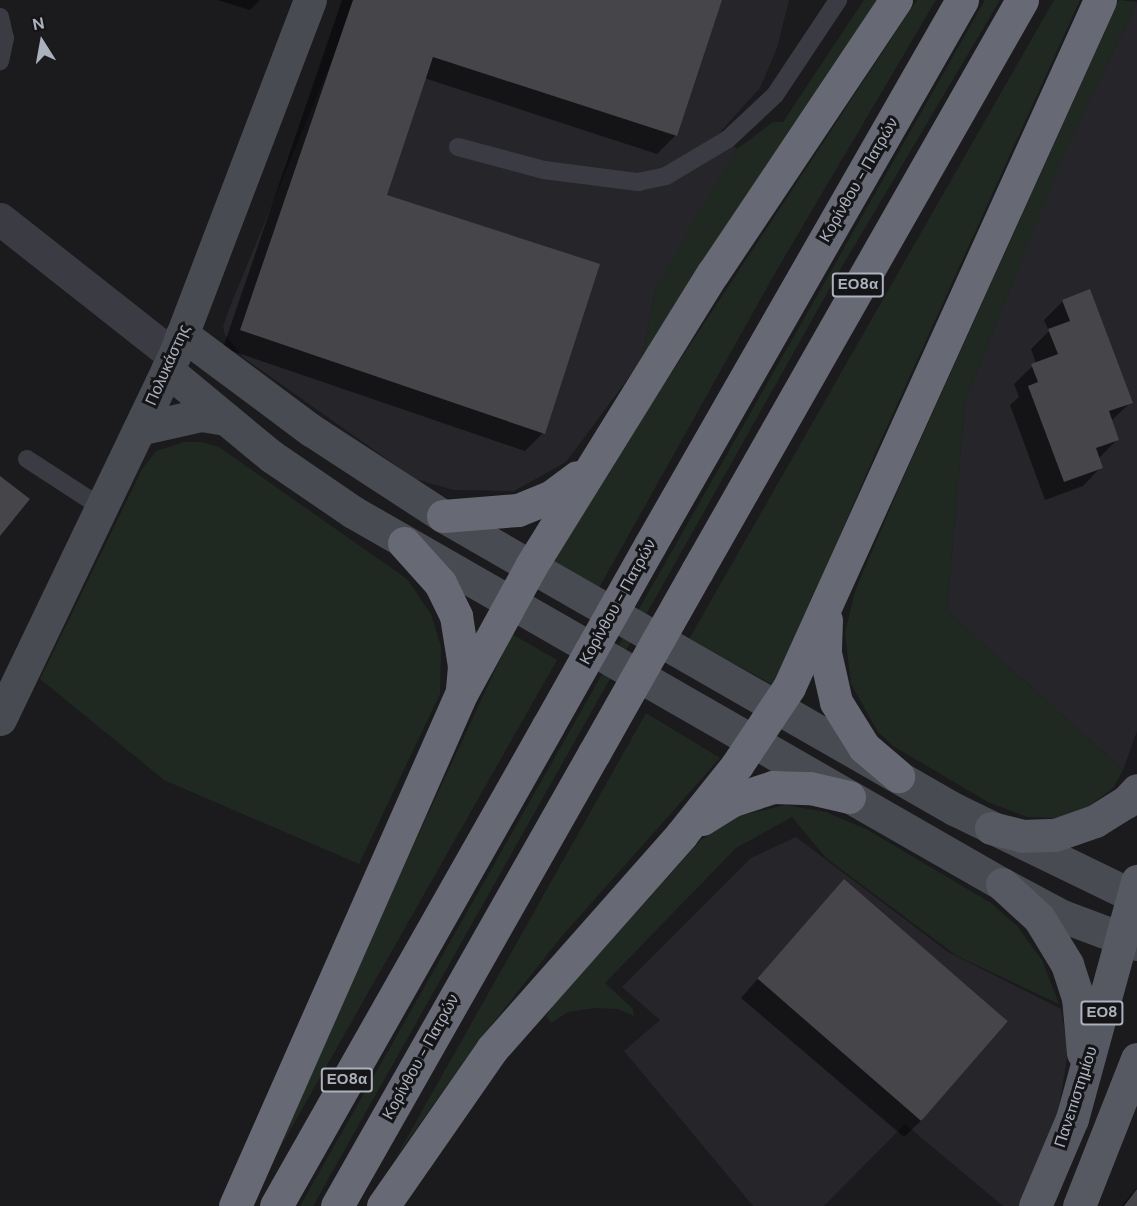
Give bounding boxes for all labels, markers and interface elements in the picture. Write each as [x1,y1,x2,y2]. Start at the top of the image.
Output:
north arrow [12,12,72,72]
text: N [31,12,46,35]
street label: Κορίνθου - Πατρών [816,114,902,246]
road number: ΕΟ8α [831,273,885,297]
street label: Πολυκάστης [142,322,194,408]
street label: Κορίνθου - Πατρών [576,536,660,668]
street label: Κορίνθου - Πατρών [379,991,463,1123]
road number: ΕΟ8 [1080,1001,1124,1025]
street label: Πανεπιστημίου [1051,1044,1101,1150]
road number: ΕΟ8α [320,1068,374,1092]

